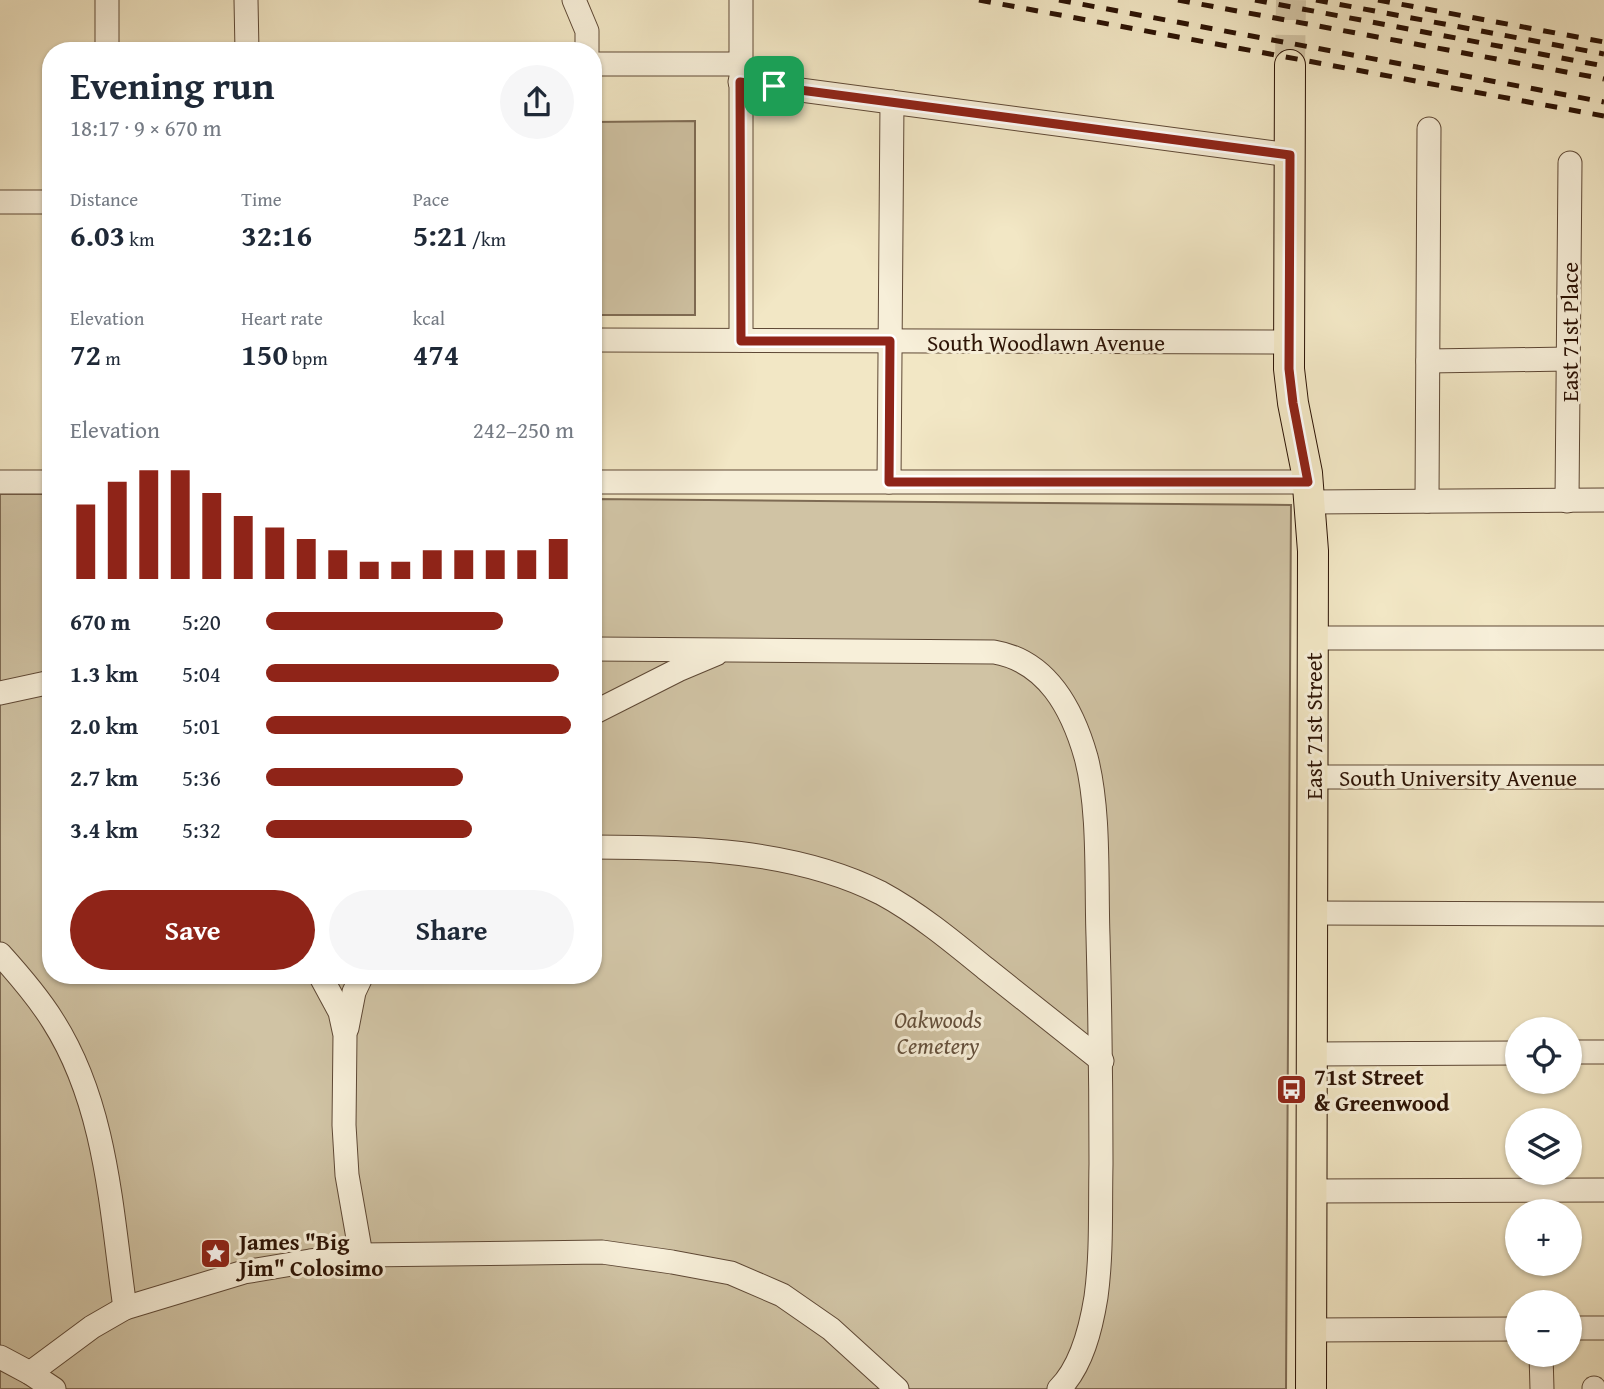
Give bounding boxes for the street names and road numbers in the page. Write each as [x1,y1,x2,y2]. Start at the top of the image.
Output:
street label: East 71st Place [1553,262,1586,402]
street label: South Woodlawn Avenue [927,326,1165,359]
street label: East 71st Street [1297,652,1330,800]
street label: South University Avenue [1339,761,1577,794]

